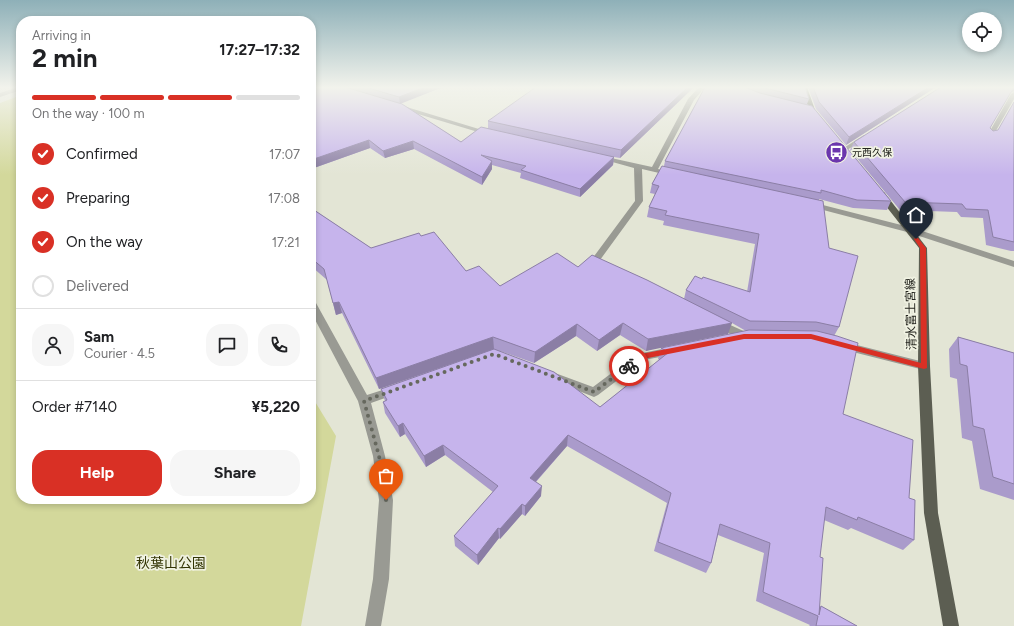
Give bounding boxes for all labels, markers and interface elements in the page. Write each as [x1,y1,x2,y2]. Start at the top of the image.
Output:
map controls [962,12,1002,52]
button: locate [962,12,1002,52]
text: Arriving in [32,28,91,43]
text: 17:27–17:32 [219,41,300,59]
text: 2 min [32,42,98,74]
text: On the way · 100 m [32,106,144,121]
bus stop icon: 元西久保 [823,139,849,165]
icon: check [32,143,54,165]
text: Confirmed [66,145,138,163]
place label: 元西久保 [852,146,893,159]
text: 17:07 [269,147,300,162]
icon: check [32,187,54,209]
text: Preparing [66,189,130,207]
text: 17:08 [268,191,300,206]
pin [899,198,933,239]
icon: home [905,204,927,226]
icon: check [32,231,54,253]
text: On the way [66,233,143,251]
text: 17:21 [272,235,300,250]
text: Delivered [66,277,129,295]
street label: 清水富士宮線 [903,278,919,350]
button: person [32,324,74,366]
button: chat [206,324,248,366]
button: phone [258,324,300,366]
text: Sam [84,328,114,346]
text: Courier · 4.5 [84,346,155,361]
courier [609,346,649,386]
icon: bike [618,355,640,377]
text: Order #7140 [32,398,117,416]
text: ¥5,220 [251,398,300,416]
button: Help [32,450,162,496]
button: Share [170,450,300,496]
pin [369,459,403,500]
icon: bag [375,465,397,487]
park label: 秋葉山公園 [136,555,206,572]

